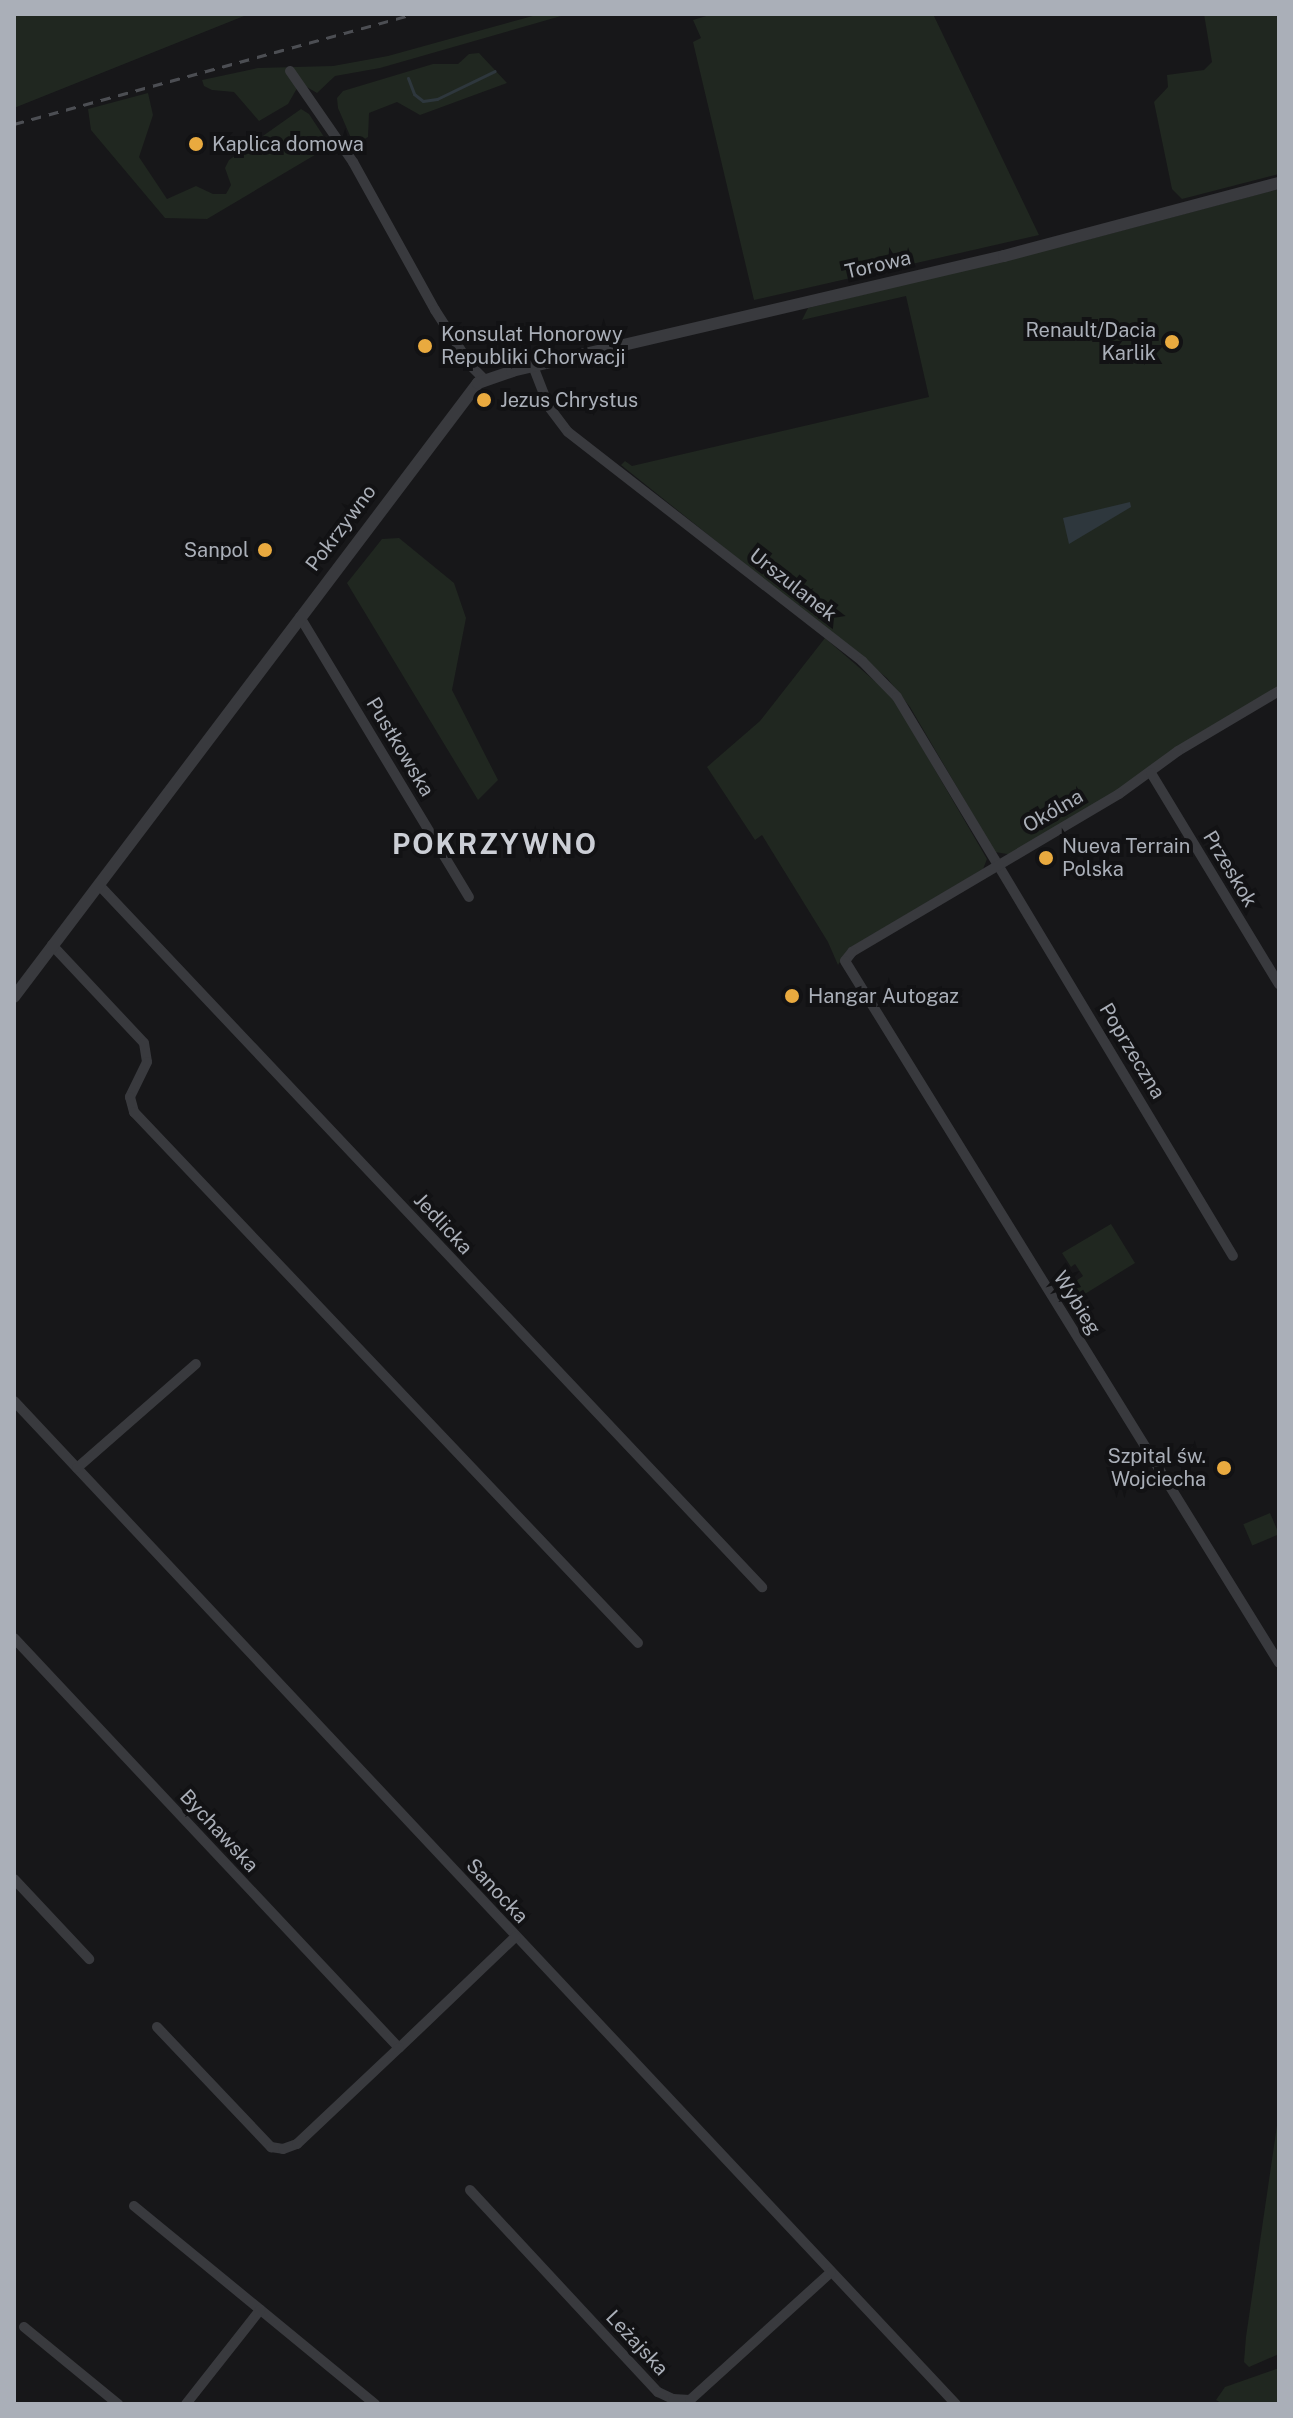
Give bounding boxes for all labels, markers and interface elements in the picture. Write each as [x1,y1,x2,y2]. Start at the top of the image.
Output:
place label: Kaplica domowa [212,132,364,156]
marker: Kaplica domowa [187,135,205,153]
street label: Torowa [843,246,913,284]
place label: Renault/Dacia Karlik [1025,318,1156,365]
place label: Konsulat Honorowy Republiki Chorwacji [441,322,625,369]
marker: Renault/Dacia Karlik [1163,333,1181,351]
marker: Konsulat Honorowy Republiki Chorwacji [416,337,434,355]
place label: Jezus Chrystus [500,388,638,412]
marker: Jezus Chrystus [475,391,493,409]
street label: Pokrzywno [301,480,381,576]
place label: Sanpol [184,538,249,562]
marker: Sanpol [256,541,274,559]
street label: Urszulanek [745,543,841,627]
street label: Pustkowska [361,693,439,801]
street label: Okólna [1019,784,1087,838]
street label: Przeskok [1198,826,1262,912]
district label: POKRZYWNO [392,827,598,861]
place label: Nueva Terrain Polska [1062,834,1190,881]
marker: Nueva Terrain Polska [1037,849,1055,867]
place label: Hangar Autogaz [808,984,959,1008]
marker: Hangar Autogaz [783,987,801,1005]
street label: Poprzeczna [1094,999,1170,1103]
street label: Jedlicka [409,1188,477,1260]
street label: Wybieg [1048,1267,1106,1339]
place label: Szpital św. Wojciecha [1107,1444,1206,1491]
marker: Szpital św. Wojciecha [1213,1457,1235,1479]
street label: Bychawska [175,1785,263,1877]
street label: Sanocka [461,1854,533,1928]
street label: Leżajska [601,2305,673,2381]

